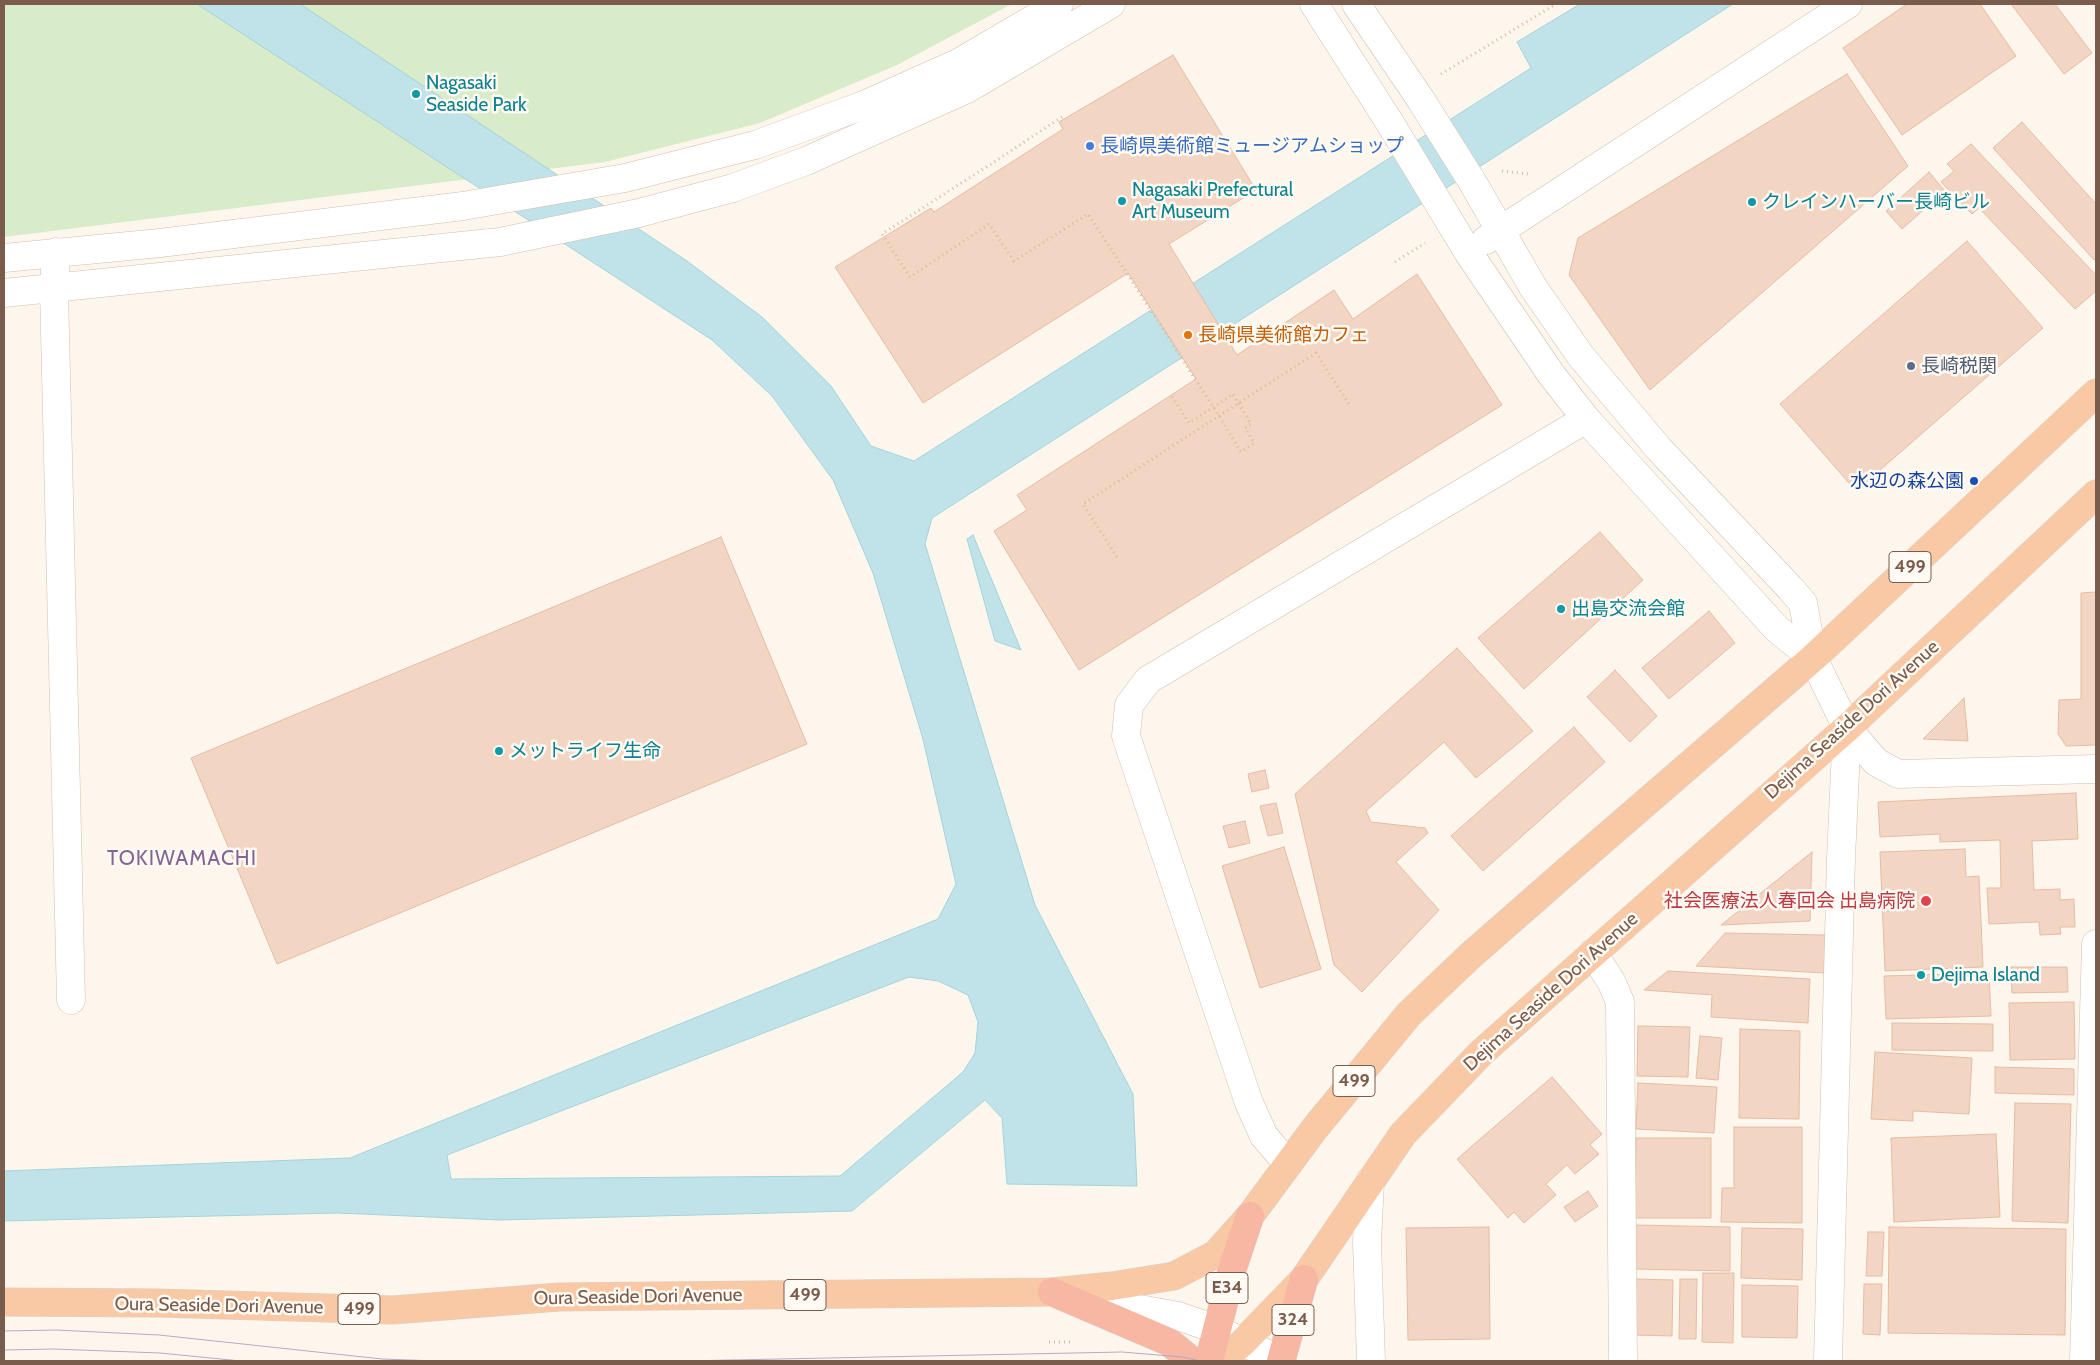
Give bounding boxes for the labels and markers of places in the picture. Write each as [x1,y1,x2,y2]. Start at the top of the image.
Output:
place label: Nagasaki Seaside Park [426,72,527,116]
marker: Nagasaki Seaside Park [410,88,422,100]
place label: 長崎県美術館ミュージアムショップ [1100,135,1404,157]
marker: 長崎県美術館ミュージアムショップ [1084,140,1096,152]
place label: Nagasaki Prefectural Art Museum [1132,179,1293,223]
place label: クレインハーバー長崎ビル [1762,191,1990,213]
marker: Nagasaki Prefectural Art Museum [1116,195,1128,207]
marker: クレインハーバー長崎ビル [1746,196,1758,208]
place label: 長崎県美術館カフェ [1198,324,1369,346]
marker: 長崎県美術館カフェ [1182,329,1194,341]
place label: 長崎税関 [1921,355,1997,377]
marker: 長崎税関 [1905,360,1917,372]
place label: 水辺の森公園 [1850,470,1964,492]
marker: 水辺の森公園 [1968,475,1980,487]
place label: 出島交流会館 [1571,598,1685,620]
marker: 出島交流会館 [1555,603,1567,615]
place label: メットライフ生命 [509,740,661,762]
marker: メットライフ生命 [493,745,505,757]
place label: 社会医療法人春回会 出島病院 [1664,890,1915,912]
marker: 社会医療法人春回会 出島病院 [1919,894,1933,908]
place label: Dejima Island [1931,964,2040,986]
marker: Dejima Island [1915,969,1927,981]

